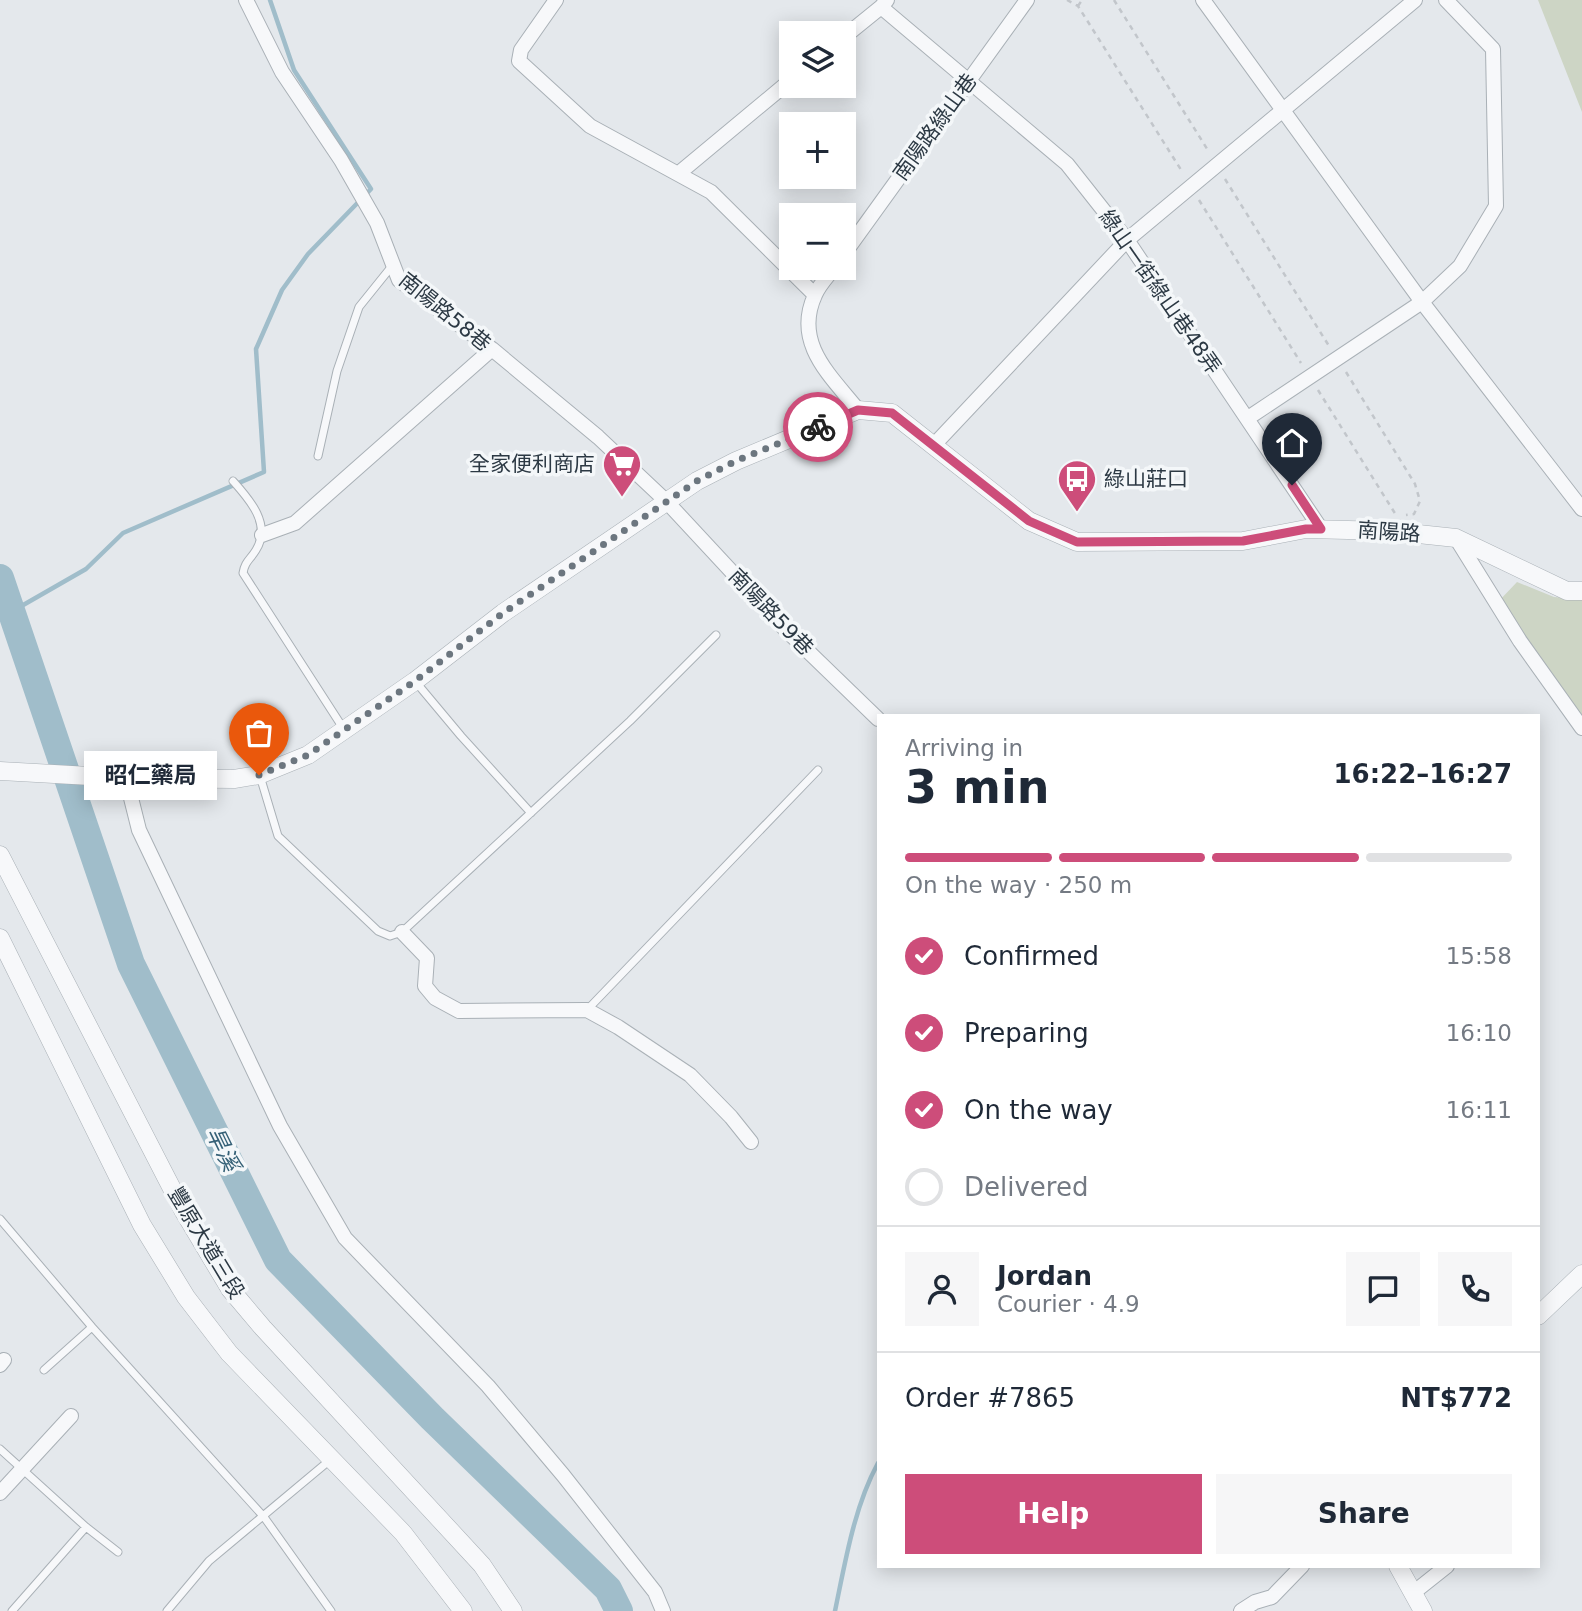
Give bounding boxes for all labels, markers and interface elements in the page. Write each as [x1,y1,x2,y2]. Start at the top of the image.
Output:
map controls [779,21,856,280]
button: layers [779,21,856,98]
street label: 南陽路綠山巷 [888,69,982,185]
button: + [779,112,856,189]
button: − [779,203,856,280]
street label: 綠山一街綠山巷48弄 [1094,205,1226,379]
street label: 南陽路58巷 [394,268,496,356]
courier [783,392,853,462]
icon: bike [799,408,837,446]
pin [1262,413,1322,485]
icon: home [1273,424,1311,462]
supermarket icon: 全家便利商店 [601,443,643,498]
place label: 全家便利商店 [469,452,595,476]
bus stop icon: 綠山莊口 [1056,458,1098,513]
place label: 綠山莊口 [1104,467,1188,491]
street label: 南陽路 [1357,518,1421,546]
street label: 南陽路59巷 [724,564,818,660]
pin [229,703,289,775]
icon: bag [240,714,278,752]
text: Arriving in [905,735,1023,761]
callout: 昭仁藥局 [84,750,217,800]
text: 16:22–16:27 [1333,759,1512,789]
text: 3 min [905,760,1049,814]
text: 昭仁藥局 [105,762,197,788]
text: On the way · 250 m [905,872,1132,898]
icon: check [905,937,943,975]
text: Confirmed [964,941,1099,971]
text: 15:58 [1446,943,1512,969]
icon: check [905,1014,943,1052]
text: Preparing [964,1018,1089,1048]
text: 16:10 [1446,1020,1512,1046]
icon: check [905,1091,943,1129]
text: On the way [964,1095,1113,1125]
text: 16:11 [1446,1097,1512,1123]
water label: 旱溪 [201,1123,246,1178]
text: Delivered [964,1172,1088,1202]
street label: 豐原大道三段 [163,1183,249,1303]
button: person [905,1252,979,1326]
button: chat [1346,1252,1420,1326]
button: phone [1438,1252,1512,1326]
text: Jordan [997,1261,1092,1291]
text: Courier · 4.9 [997,1291,1140,1317]
text: Order #7865 [905,1383,1075,1413]
text: NT$772 [1400,1383,1512,1413]
button: Help [905,1474,1202,1554]
button: Share [1216,1474,1512,1554]

